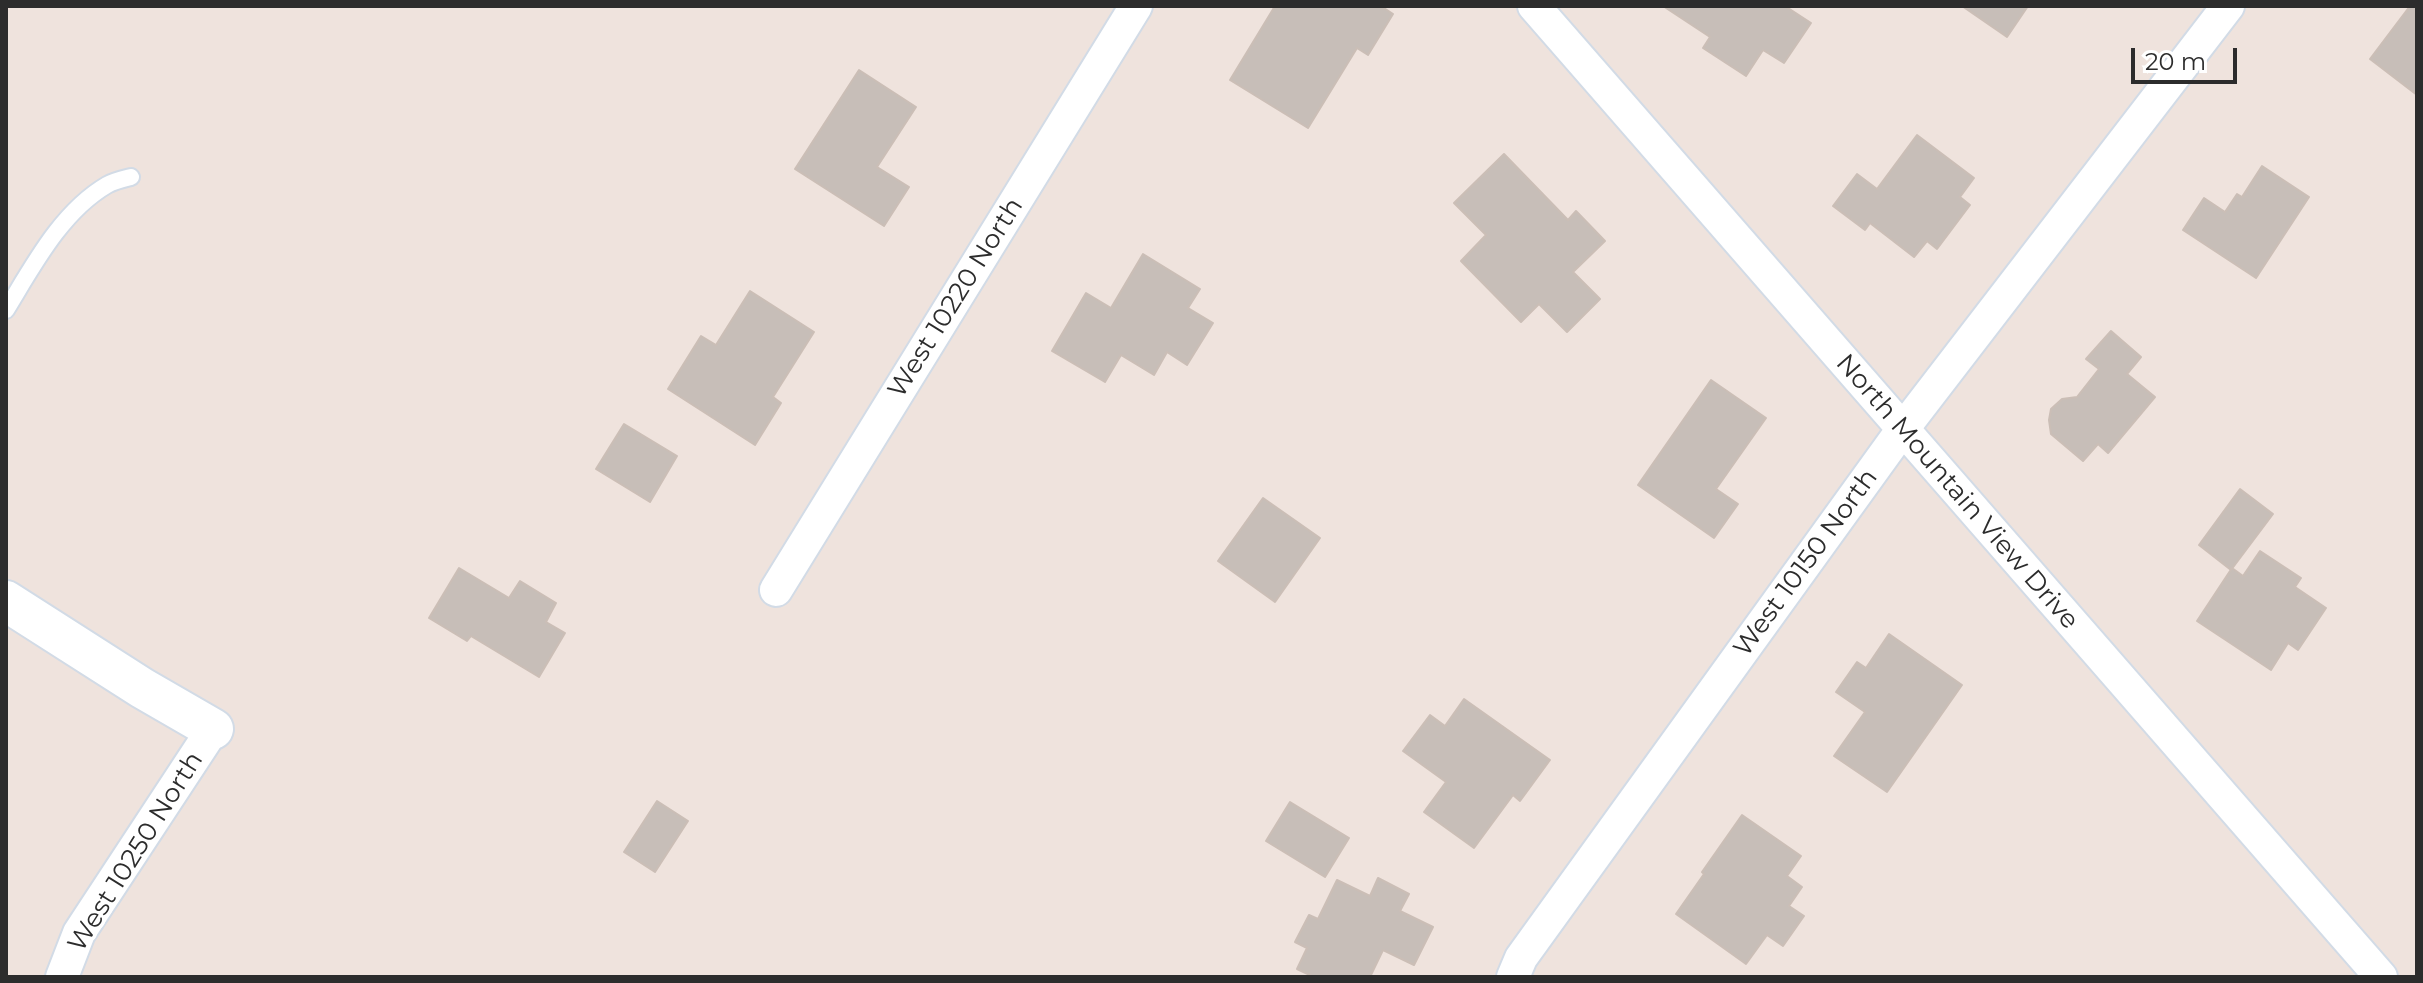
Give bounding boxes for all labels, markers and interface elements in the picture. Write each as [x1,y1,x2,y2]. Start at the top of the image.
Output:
scale bar [2135,32,2241,82]
text: 20 m [2145,47,2206,76]
street label: West 10220 North [882,192,1030,404]
street label: North Mountain View Drive [1829,348,2085,636]
street label: West 10150 North [1727,463,1885,663]
street label: West 10250 North [62,746,210,958]

